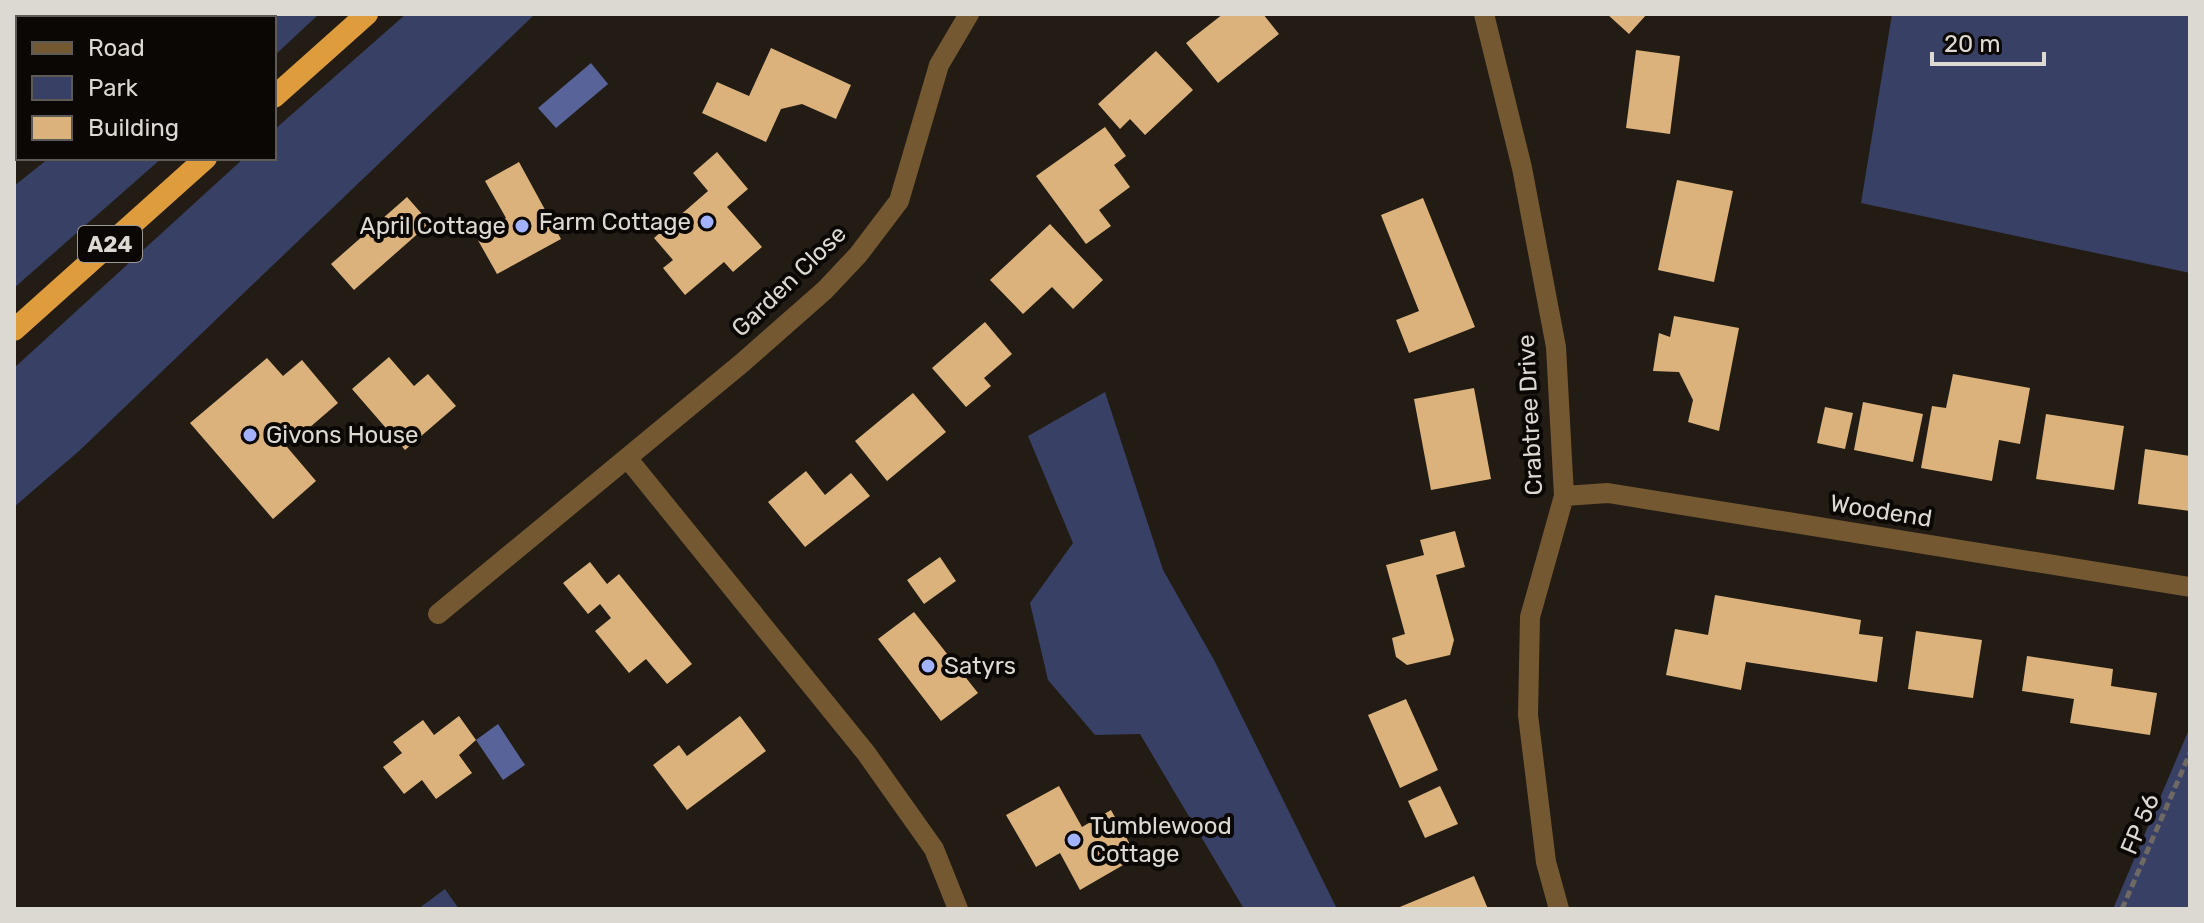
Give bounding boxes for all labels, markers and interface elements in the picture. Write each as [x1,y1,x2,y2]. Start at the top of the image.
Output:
legend [16,16,276,160]
scale bar [1932,16,2044,66]
text: 20 m [1944,30,2001,58]
text: Road [88,34,145,62]
text: Park [88,74,139,102]
text: Building [88,114,179,142]
place label: Farm Cottage [539,208,691,236]
place label: April Cottage [360,212,506,240]
marker: Farm Cottage [698,213,716,231]
marker: April Cottage [513,217,531,235]
street label: Garden Close [726,220,852,342]
road number: A24 [78,226,142,262]
street label: Crabtree Drive [1512,334,1548,496]
place label: Givons House [266,421,418,449]
marker: Givons House [241,426,259,444]
street label: Woodend [1828,489,1934,533]
place label: Satyrs [944,652,1016,680]
marker: Satyrs [919,657,937,675]
street label: FP 56 [2115,789,2165,859]
place label: Tumblewood Cottage [1090,812,1232,868]
marker: Tumblewood Cottage [1065,831,1083,849]

